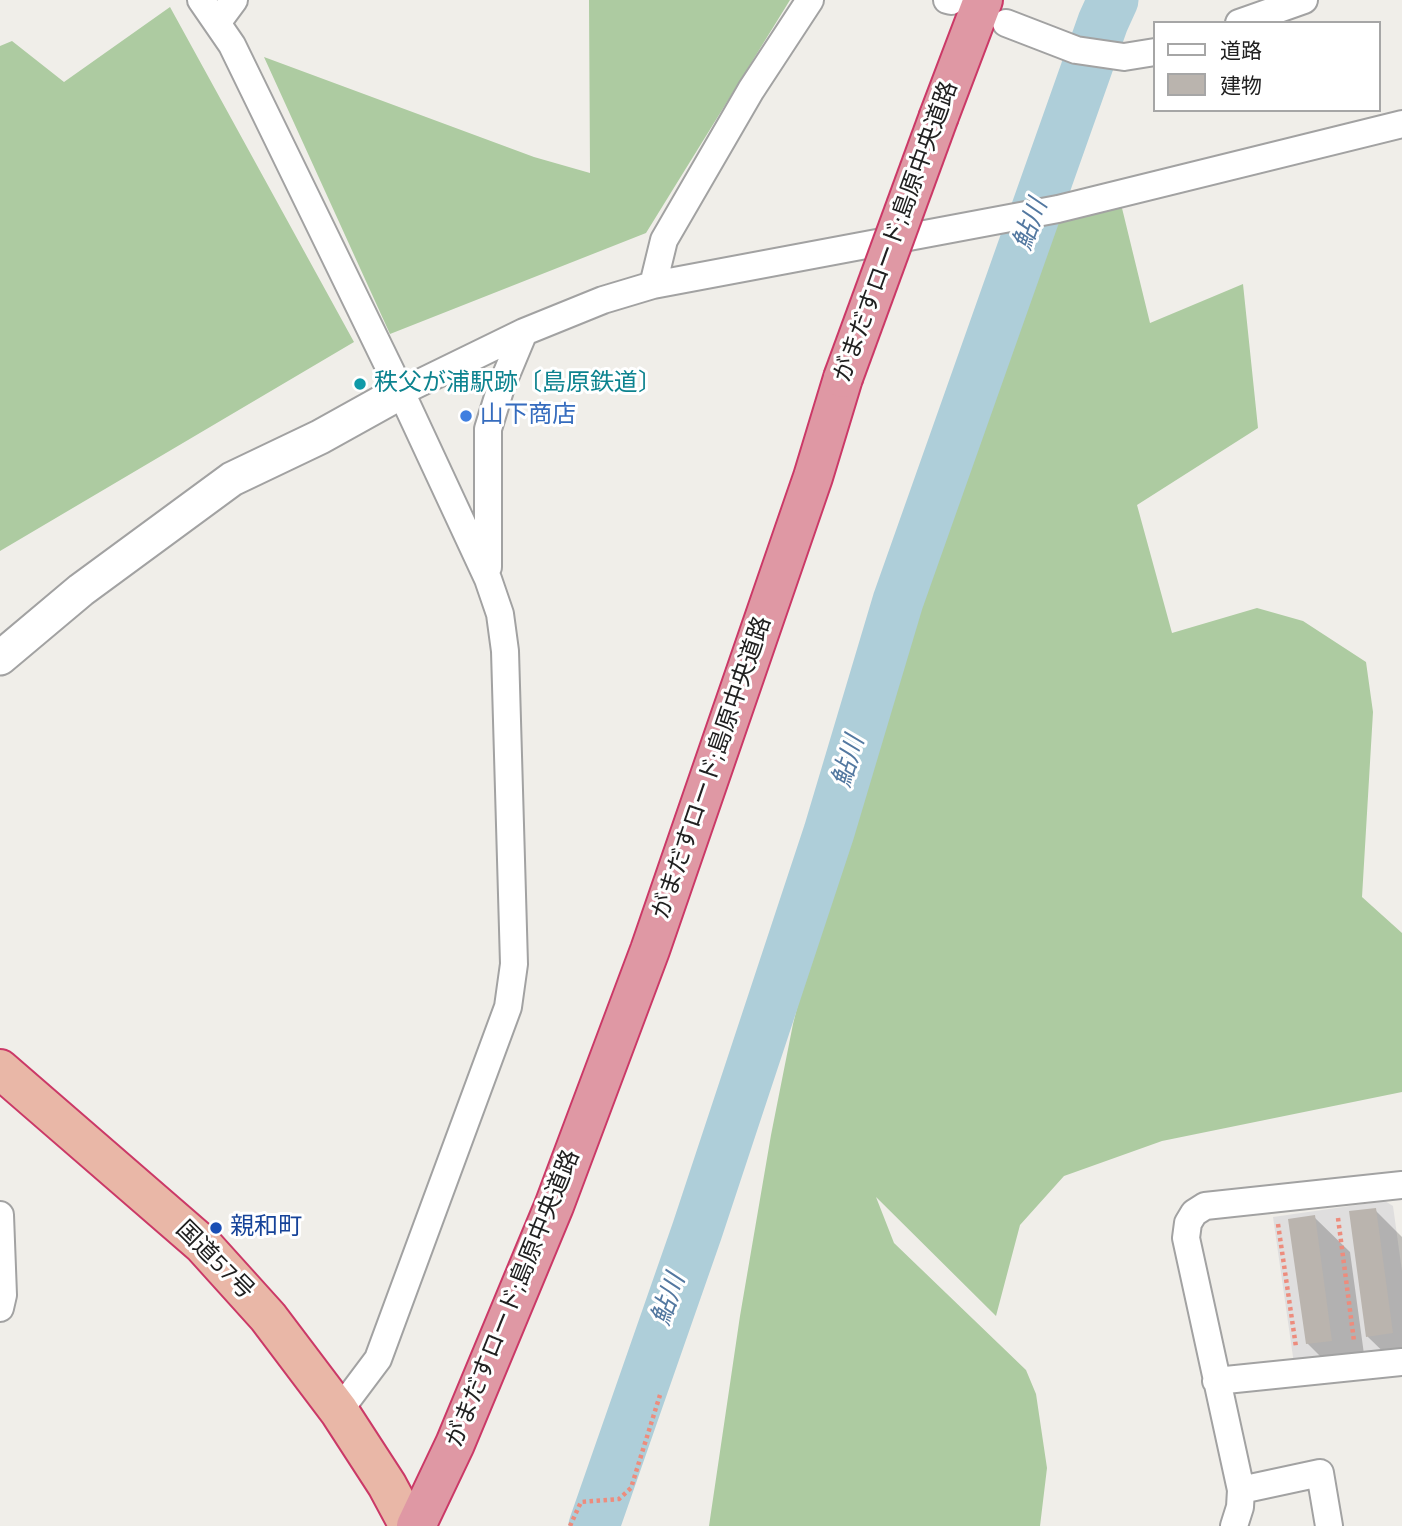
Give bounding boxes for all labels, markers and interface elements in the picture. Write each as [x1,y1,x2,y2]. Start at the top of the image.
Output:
legend [1154,21,1381,112]
text: 道路 [1220,34,1262,66]
text: 建物 [1220,69,1262,101]
street label: がまだすロード;島原中央道路 [829,78,965,386]
water label: 鮎川 [1008,195,1056,255]
place label: 秩父が浦駅跡〔島原鉄道〕 [374,370,662,398]
marker: 秩父が浦駅跡〔島原鉄道〕 [352,376,368,392]
place label: 山下商店 [480,402,576,430]
marker: 山下商店 [458,408,474,424]
street label: がまだすロード;島原中央道路 [648,613,778,923]
water label: 鮎川 [827,733,873,791]
street label: がまだすロード;島原中央道路 [441,1146,587,1452]
place label: 親和町 [230,1214,302,1242]
street label: 国道57号 [169,1216,259,1306]
marker: 親和町 [208,1220,224,1236]
water label: 鮎川 [647,1270,693,1330]

